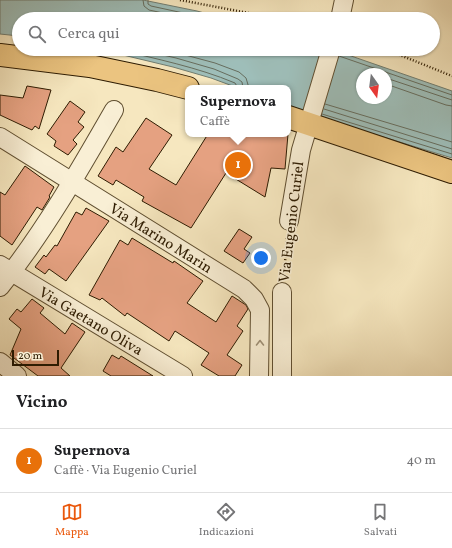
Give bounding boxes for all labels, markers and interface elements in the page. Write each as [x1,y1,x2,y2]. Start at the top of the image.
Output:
search box [12,12,440,56]
icon: search [26,23,48,45]
text: Cerca qui [58,24,120,45]
north arrow [356,68,392,104]
popup [185,85,291,137]
text: Supernova [200,92,276,113]
text: Caffè [200,113,230,131]
pin: 1 [225,150,251,180]
street label: Via Eugenio Curiel [275,160,310,284]
street label: Via Marino Marin [105,199,216,279]
your location [251,248,271,268]
street label: Via Gaetano Oliva [34,283,146,362]
one-way arrow [256,340,264,346]
scale bar [12,348,59,367]
text: 20 m [18,349,42,364]
text: Vicino [16,391,67,414]
text: Supernova [54,441,130,462]
text: 1 [26,452,32,470]
text: 40 m [407,452,436,470]
text: Caffè · Via Eugenio Curiel [54,462,197,480]
tab: Mappa [55,501,89,540]
tab: Indicazioni [199,501,254,540]
tab: Salvati [364,501,397,540]

